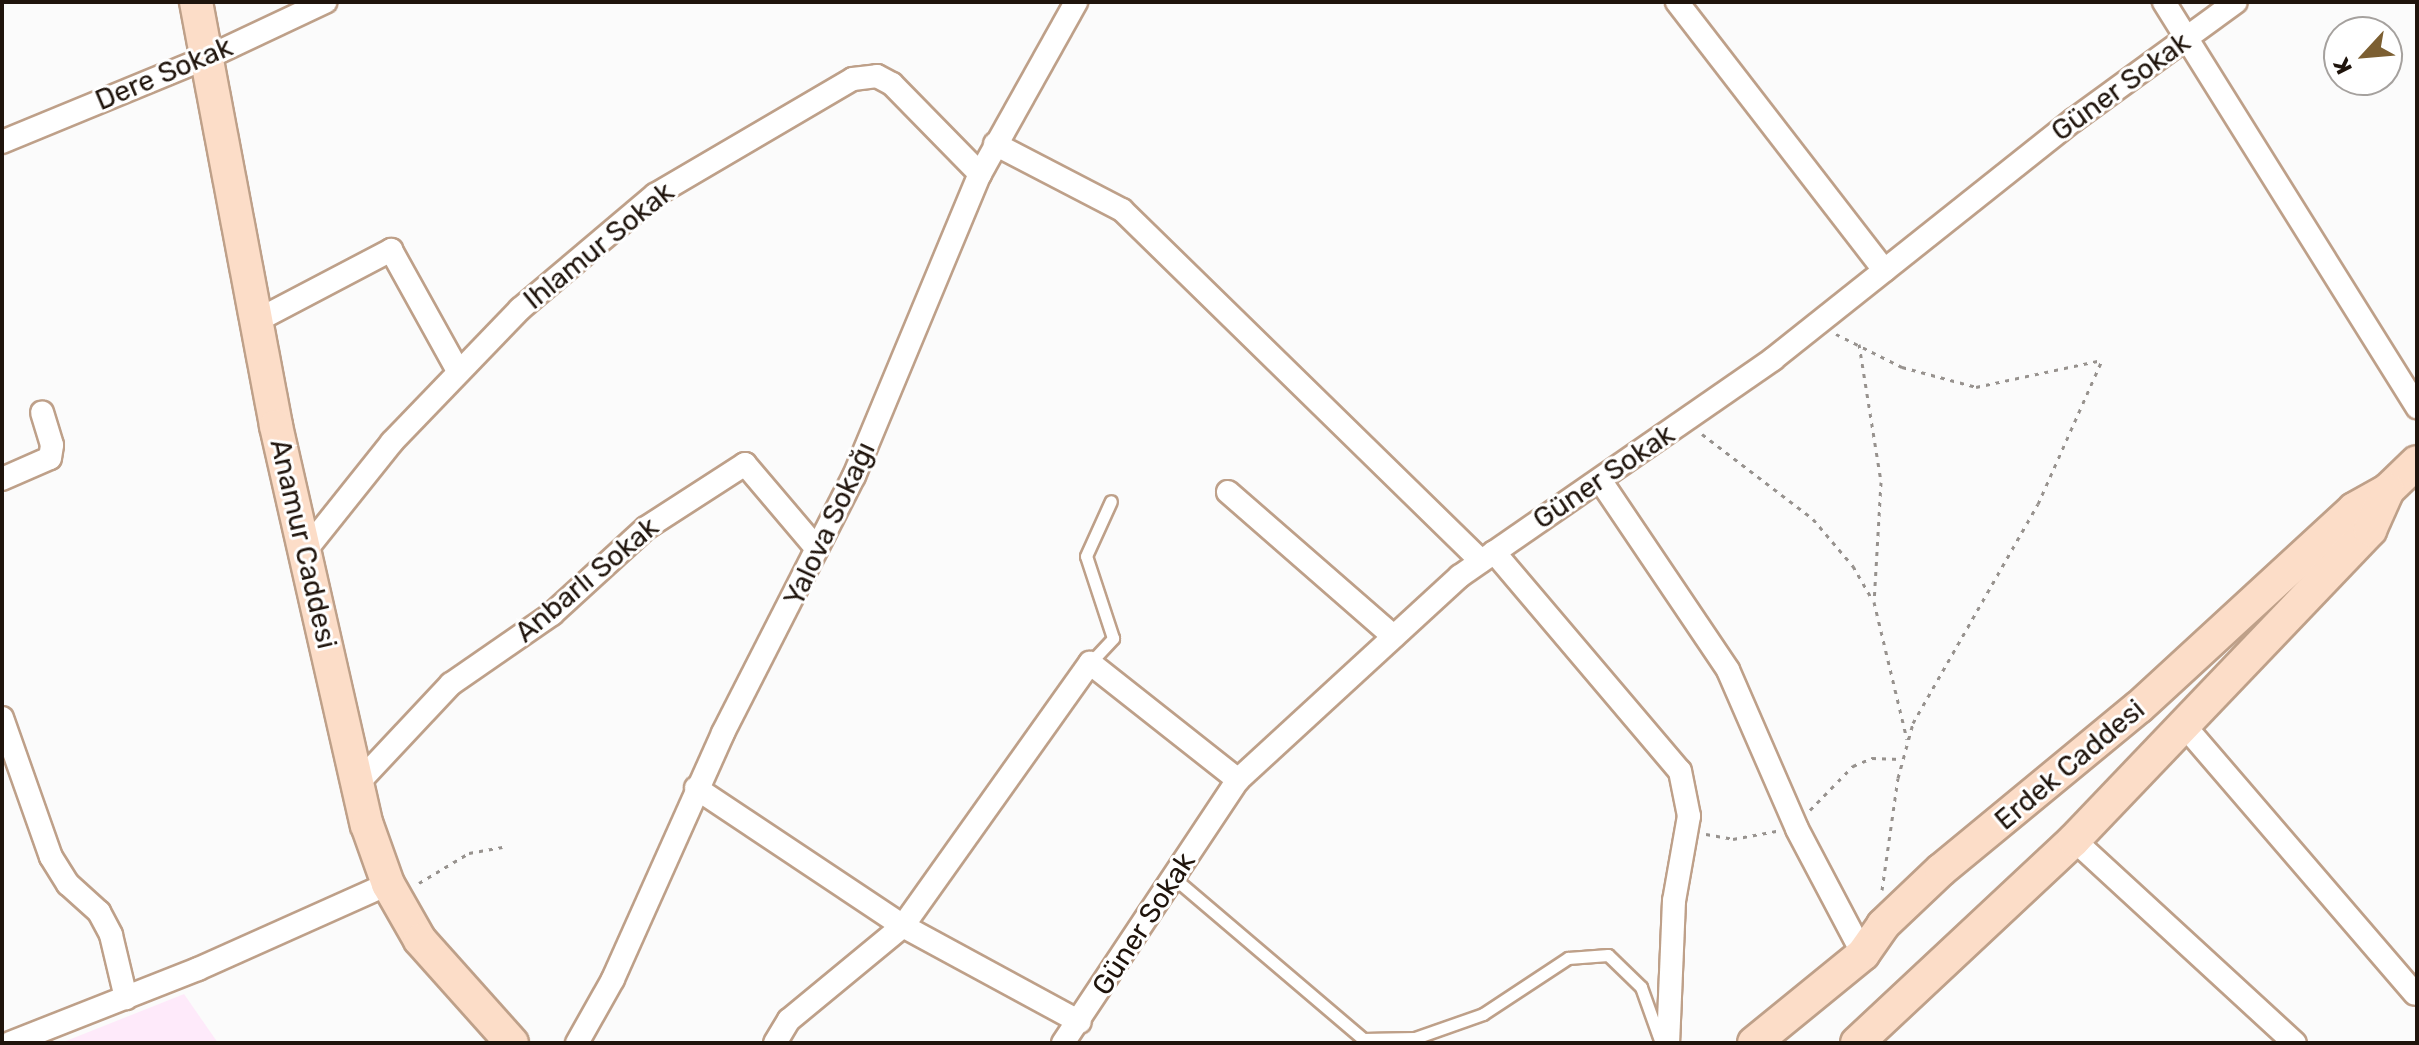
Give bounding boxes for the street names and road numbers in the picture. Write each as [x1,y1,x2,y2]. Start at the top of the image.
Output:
street label: Güner Sokak [2045,25,2197,149]
street label: Dere Sokak [90,30,238,118]
street label: Ihlamur Sokak [517,175,681,317]
street label: Güner Sokak [1527,417,1681,537]
street label: Anamur Caddesi [262,436,344,652]
street label: Yalova Sokağı [777,437,883,611]
street label: Anbarlı Sokak [509,510,665,650]
street label: Erdek Caddesi [1988,693,2152,837]
street label: Güner Sokak [1085,846,1203,1002]

